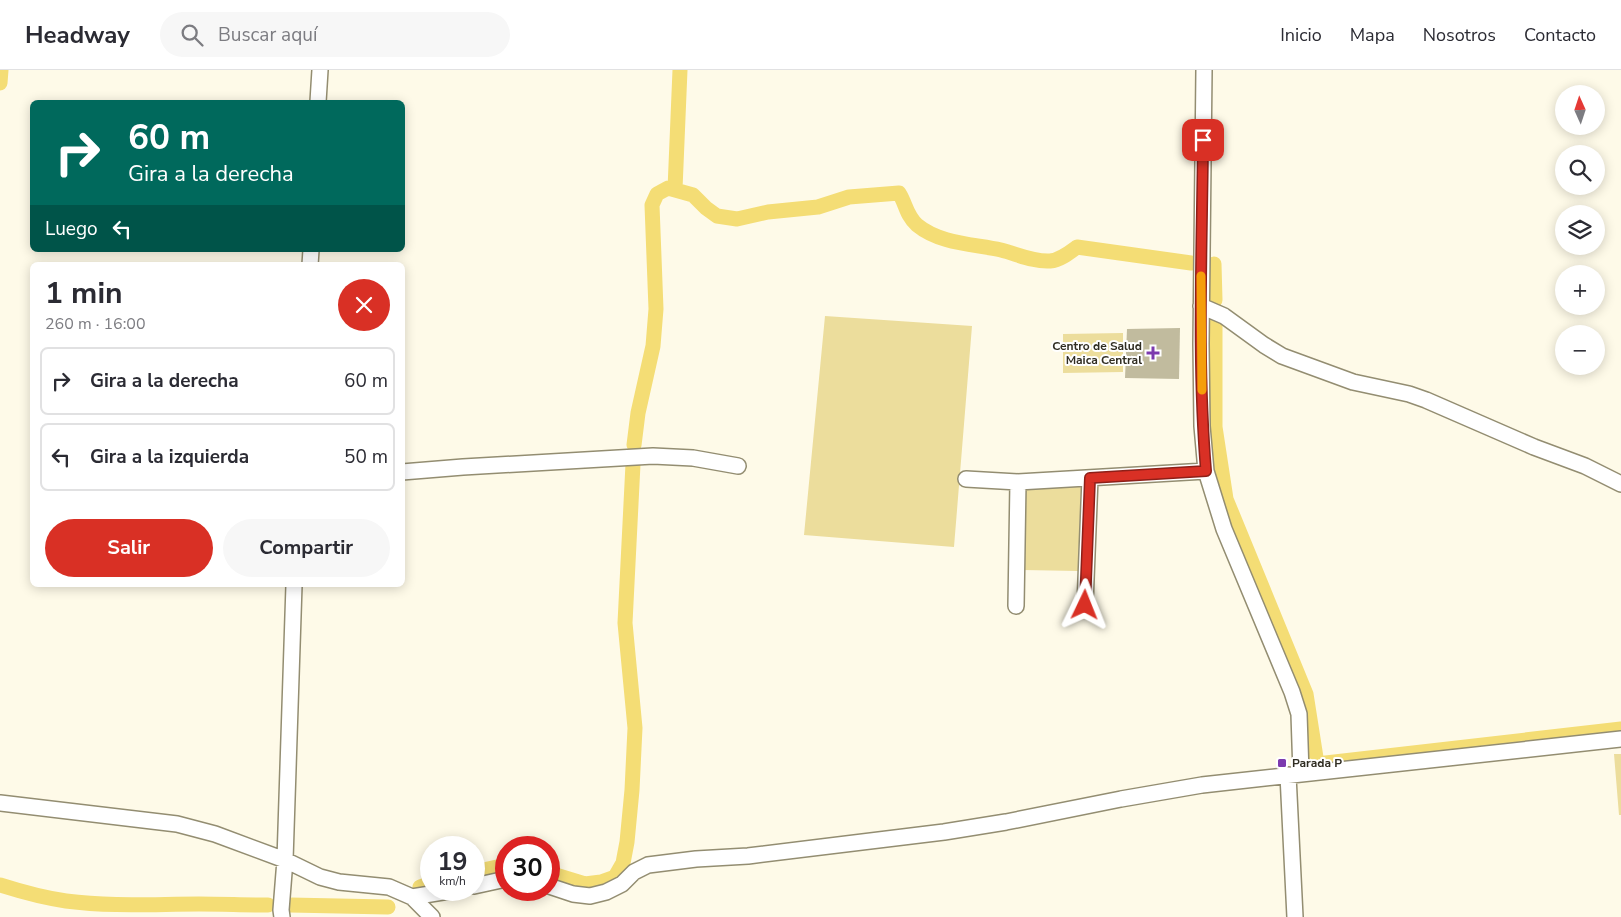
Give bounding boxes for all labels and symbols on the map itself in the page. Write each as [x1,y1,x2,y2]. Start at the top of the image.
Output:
north arrow [1555,85,1605,135]
pin [1182,119,1224,161]
place label: Centro de Salud Maica Central [1052,338,1142,368]
marker: Centro de Salud Maica Central [1146,346,1160,360]
position arrow [1058,578,1110,630]
place label: Parada P [1292,755,1342,771]
marker: Parada P [1276,757,1288,769]
speed limit sign: 30 [495,836,560,901]

